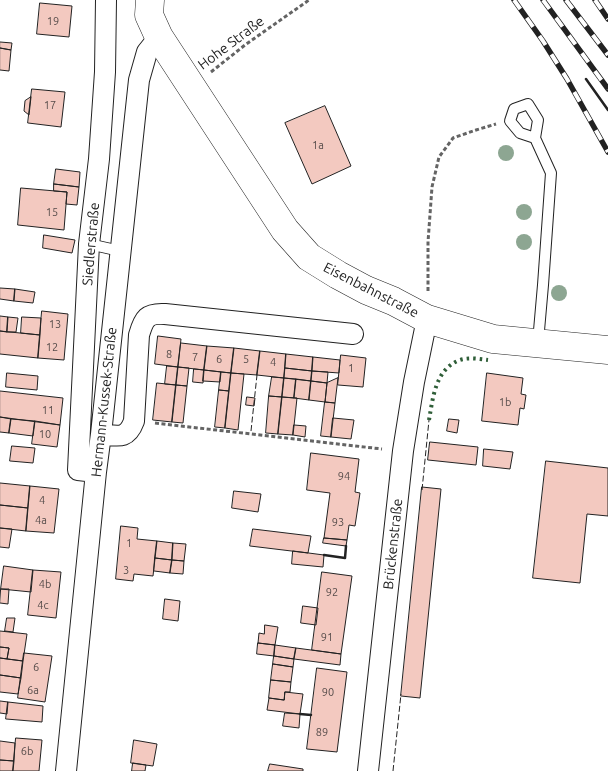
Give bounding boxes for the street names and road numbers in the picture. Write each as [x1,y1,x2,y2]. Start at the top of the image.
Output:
street label: Hohe Straße [195,13,267,73]
street label: Siedlerstraße [79,202,103,286]
street label: Eisenbahnstraße [321,259,421,321]
street label: Hermann-Kussek-Straße [88,326,120,478]
street label: Brückenstraße [380,498,406,590]

